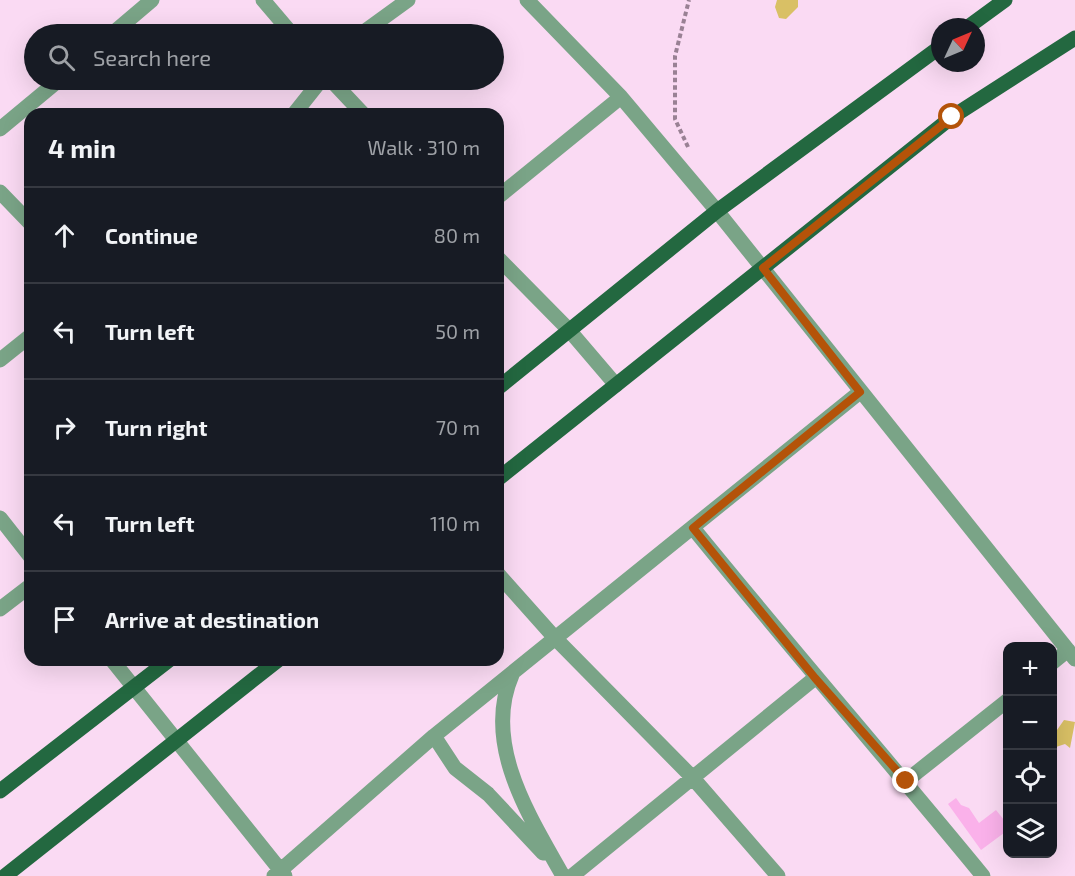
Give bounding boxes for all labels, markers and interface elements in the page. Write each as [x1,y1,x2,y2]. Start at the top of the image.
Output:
north arrow [931,18,985,72]
search box [24,24,504,90]
icon: search [45,41,78,74]
text: Search here [93,44,211,70]
route start [938,103,964,129]
text: 4 min [48,132,116,163]
text: Walk · 310 m [368,135,480,159]
icon: ahead [48,219,81,252]
text: Continue [105,222,198,248]
text: 80 m [434,223,480,247]
icon: left [48,315,81,348]
text: Turn left [105,318,194,344]
text: 50 m [435,319,480,343]
icon: right [48,411,81,444]
text: Turn right [105,414,207,440]
text: 70 m [436,415,480,439]
icon: left [48,507,81,540]
text: Turn left [105,510,194,536]
text: 110 m [430,511,480,535]
icon: arrive [48,603,81,636]
text: Arrive at destination [105,606,319,632]
map controls [1003,642,1057,858]
button: + [1003,642,1057,696]
button: − [1003,696,1057,750]
button: locate [1003,750,1057,804]
route end [892,767,918,793]
button: layers [1003,804,1057,858]

